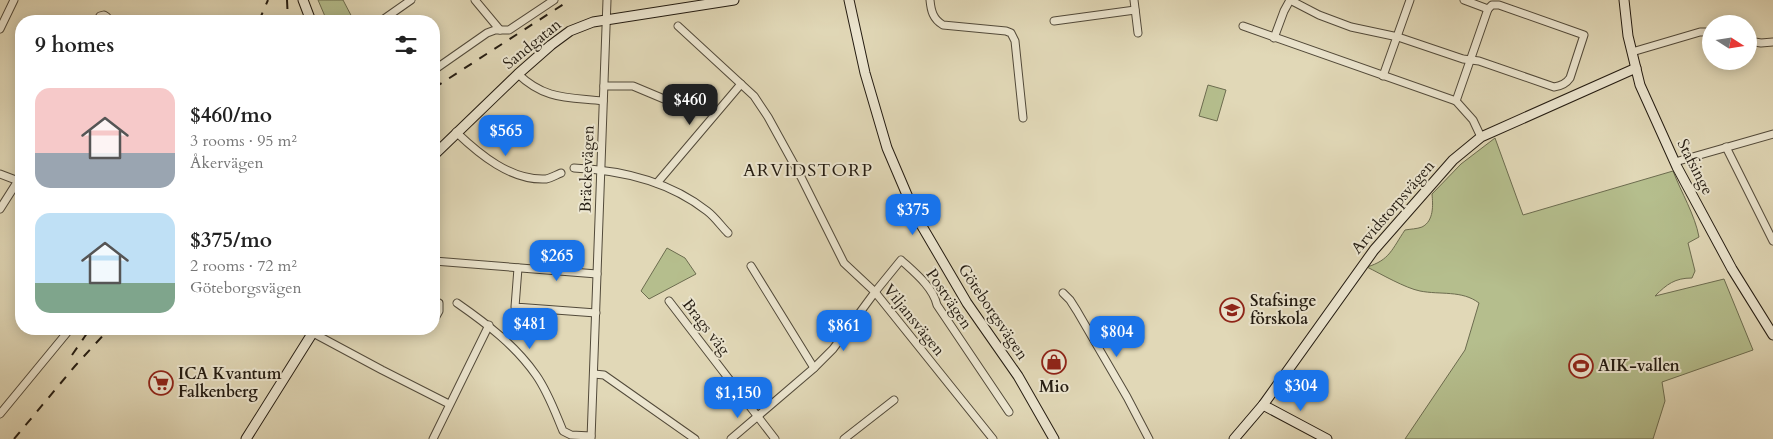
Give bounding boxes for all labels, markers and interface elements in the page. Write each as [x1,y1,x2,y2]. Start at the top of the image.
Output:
street label: Sandgatan [498,14,566,74]
north arrow [1702,15,1758,70]
map controls [1702,15,1757,70]
text: 9 homes [35,31,114,60]
icon: filters [392,31,420,59]
pin: $460 [660,84,720,126]
text: $460 [674,89,706,111]
text: $460/mo [190,101,272,130]
icon: home [75,108,135,168]
pin: $565 [476,114,536,157]
text: $565 [490,120,522,142]
street label: Bräckevägen [574,125,600,213]
text: 3 rooms · 95 m² [190,130,297,152]
street label: Stafsinge [1672,135,1718,199]
text: Åkervägen [190,152,264,174]
street label: Arvidstorpsvägen [1346,155,1440,259]
district label: ARVIDSTORP [743,158,873,183]
pin: $375 [883,194,943,236]
text: $375 [897,199,929,221]
text: $375/mo [190,226,272,255]
icon: home [75,233,135,293]
pin: $265 [527,240,587,282]
text: $265 [541,245,573,267]
text: 2 rooms · 72 m² [190,255,297,277]
street label: Göteborgsvägen [953,260,1033,364]
street label: Postvägen [921,264,977,334]
text: Göteborgsvägen [190,277,302,299]
street label: Viljansvägen [878,279,950,361]
place label: Stafsinge förskola [1250,290,1316,330]
street label: Brags väg [677,294,735,360]
school or university icon: Stafsinge förskola [1219,297,1245,323]
pin: $481 [500,308,560,350]
pin: $861 [814,310,874,352]
text: $481 [514,313,546,335]
text: $861 [828,315,860,337]
pin: $804 [1087,316,1147,358]
text: $804 [1101,321,1133,343]
shop icon: Mio [1041,349,1067,375]
sports icon: AIK-vallen [1568,353,1594,379]
place label: AIK-vallen [1598,355,1681,377]
place label: ICA Kvantum Falkenberg [178,363,282,403]
supermarket icon: ICA Kvantum Falkenberg [148,370,174,396]
pin: $304 [1271,370,1331,412]
text: $304 [1285,375,1317,397]
pin: $1,150 [697,376,779,419]
place label: Mio [1039,376,1069,398]
text: $1,150 [715,382,761,404]

